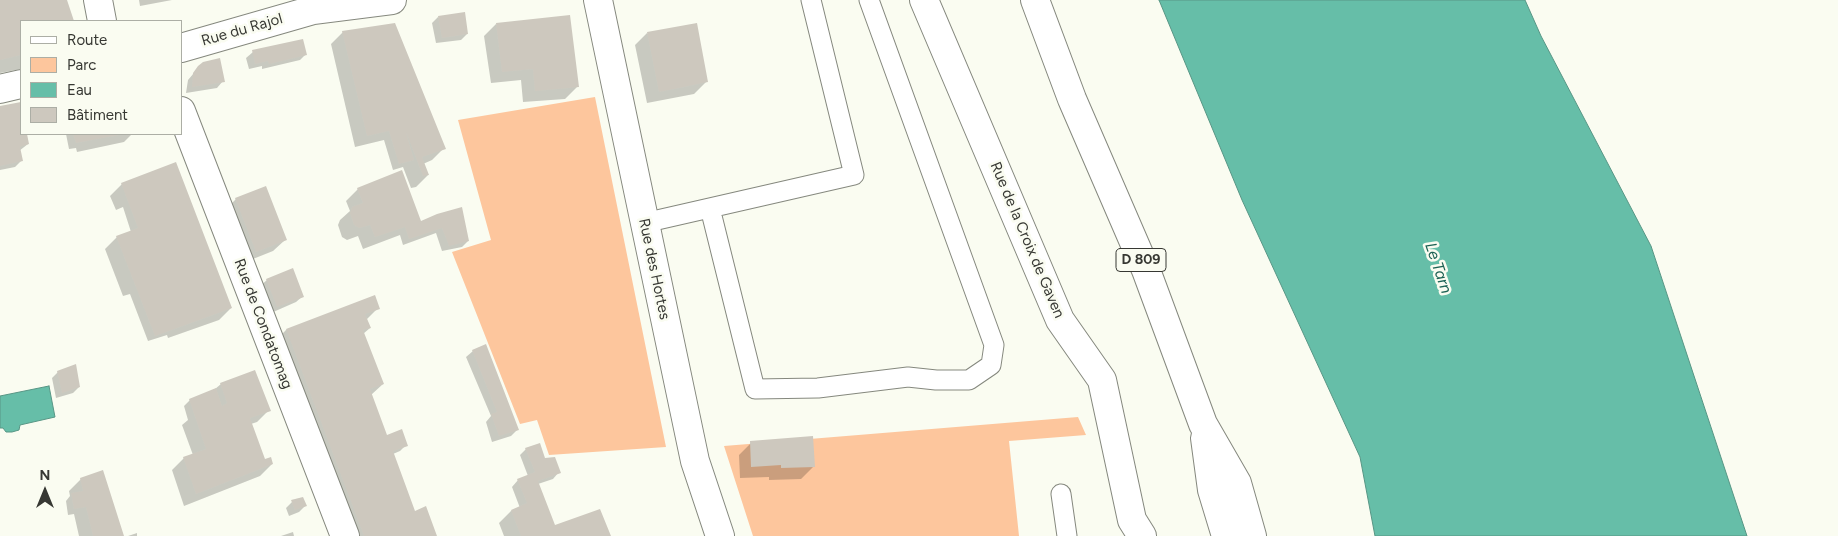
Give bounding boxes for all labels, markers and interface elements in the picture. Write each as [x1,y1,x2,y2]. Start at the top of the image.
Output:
street label: Rue du Rajol [199,10,285,50]
legend [20,20,182,135]
text: Route [67,31,107,49]
text: Parc [67,56,96,74]
text: Eau [67,81,92,99]
text: Bâtiment [67,106,128,124]
street label: Rue de la Croix de Gaven [986,159,1068,321]
street label: Rue des Hortes [634,217,674,321]
water label: Le Tarn [1420,240,1456,296]
road number: D 809 [1116,248,1166,272]
street label: Rue de Condatomag [230,256,296,392]
north arrow [20,466,70,516]
text: N [40,467,50,484]

